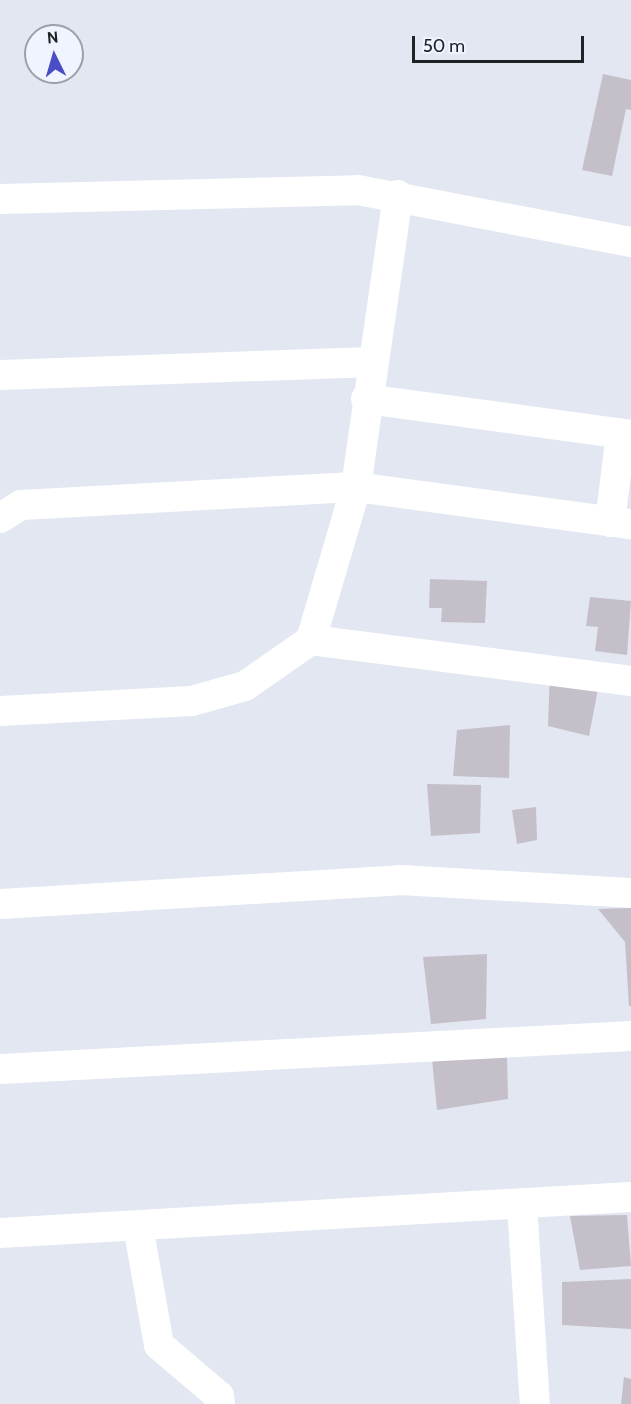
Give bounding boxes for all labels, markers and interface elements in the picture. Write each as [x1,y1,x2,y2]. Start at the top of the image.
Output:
north arrow [24,24,84,84]
scale bar [415,24,588,62]
text: N [46,28,59,48]
text: 50 m [423,35,465,57]

